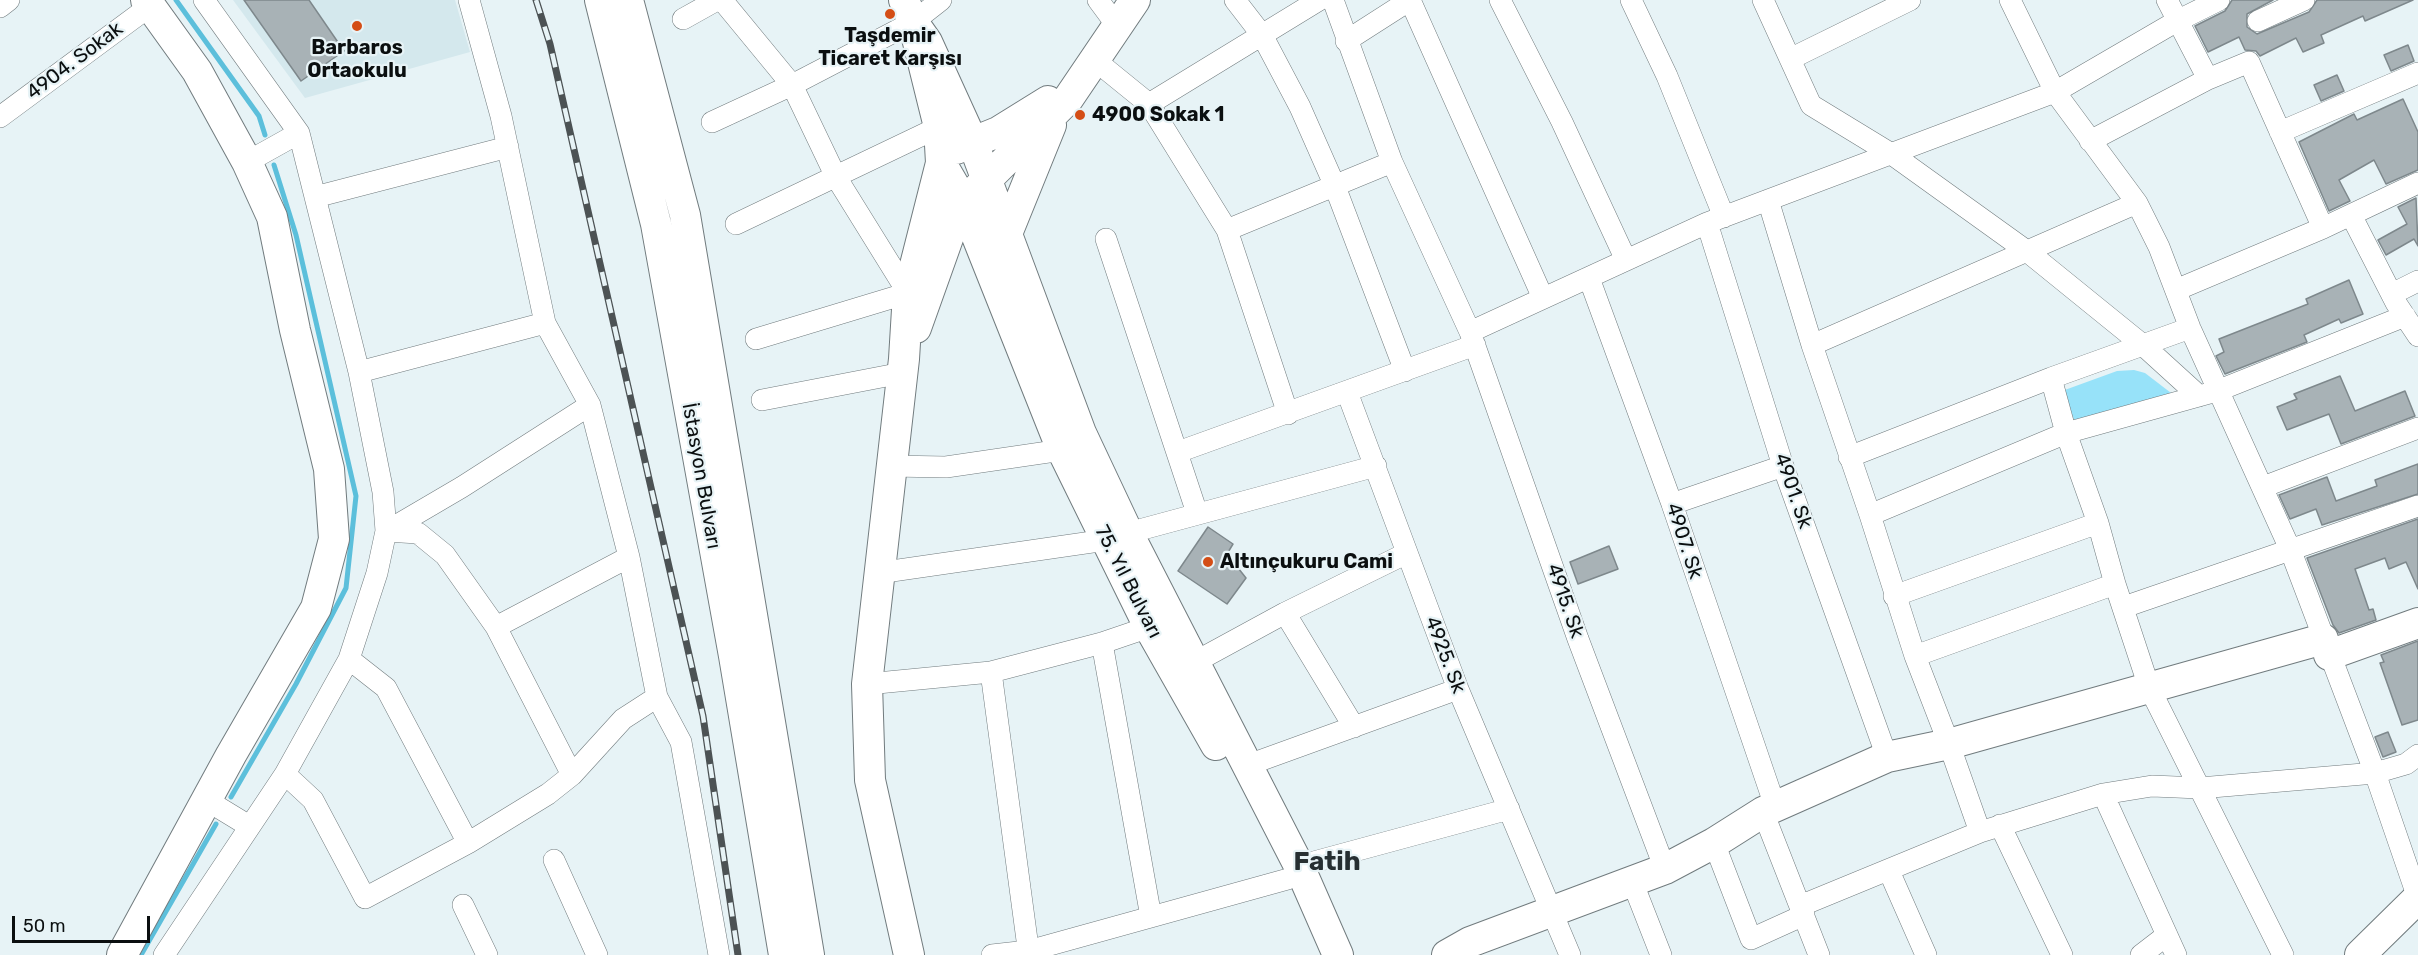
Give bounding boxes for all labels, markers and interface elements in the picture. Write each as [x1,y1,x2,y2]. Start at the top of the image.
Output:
marker: Taşdemir Ticaret Karşısı [883,7,897,21]
street label: 4904. Sokak [22,17,128,105]
marker: Barbaros Ortaokulu [350,19,364,33]
place label: Taşdemir Ticaret Karşısı [818,24,962,71]
place label: Barbaros Ortaokulu [307,36,407,83]
place label: 4900 Sokak 1 [1092,103,1225,127]
marker: 4900 Sokak 1 [1073,108,1087,122]
street label: İstasyon Bulvarı [676,401,726,551]
street label: 4901. Sk [1769,450,1817,532]
street label: 4907. Sk [1660,500,1708,582]
street label: 75. Yıl Bulvarı [1089,522,1167,642]
place label: Altınçukuru Cami [1220,550,1393,574]
marker: Altınçukuru Cami [1201,555,1215,569]
street label: 4915. Sk [1541,561,1589,641]
street label: 4925. Sk [1419,613,1471,697]
district label: Fatih [1293,846,1361,878]
scale bar [15,904,153,942]
text: 50 m [23,915,66,937]

